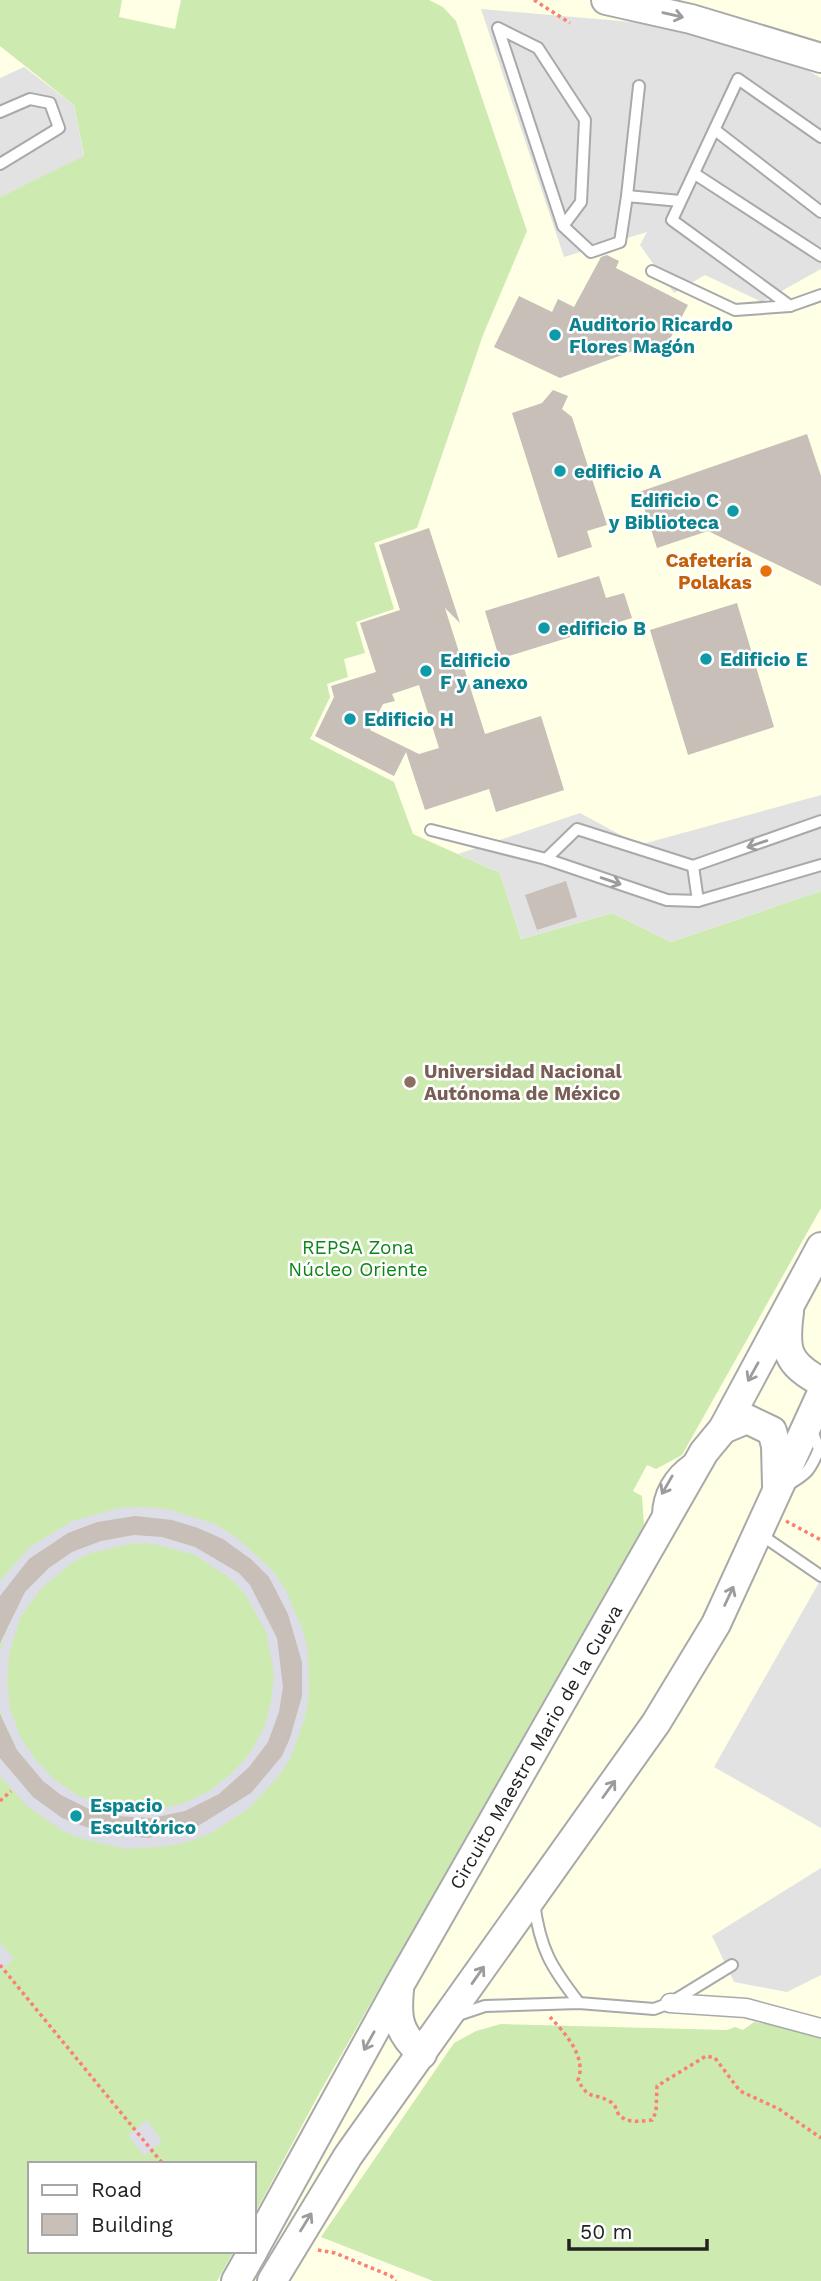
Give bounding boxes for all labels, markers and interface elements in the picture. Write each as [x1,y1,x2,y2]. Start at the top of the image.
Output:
one-way arrow [661,8,684,22]
place label: Auditorio Ricardo Flores Magón [569,313,733,358]
marker: Auditorio Ricardo Flores Magón [547,327,563,343]
place label: edificio A [574,460,662,483]
marker: edificio A [552,463,568,479]
place label: Edificio C y Biblioteca [608,489,719,534]
marker: Edificio C y Biblioteca [725,503,741,519]
place label: Cafetería Polakas [665,549,752,594]
marker: Cafetería Polakas [758,563,774,579]
place label: edificio B [558,617,646,640]
marker: edificio B [536,620,552,636]
place label: Edificio E [720,648,808,671]
place label: Edificio F y anexo [440,649,528,694]
marker: Edificio E [698,651,714,667]
marker: Edificio F y anexo [418,663,434,679]
place label: Edificio H [364,708,454,731]
marker: Edificio H [342,711,358,727]
one-way arrow [746,839,768,851]
one-way arrow [600,875,622,888]
place label: Universidad Nacional Autónoma de México [424,1060,623,1105]
marker: Universidad Nacional Autónoma de México [402,1074,418,1090]
park label: REPSA Zona Núcleo Oriente [288,1236,428,1281]
one-way arrow [746,1361,760,1381]
one-way arrow [660,1475,674,1495]
one-way arrow [723,1586,736,1607]
street label: Circuito Maestro Mario de la Cueva [445,1600,627,1894]
one-way arrow [601,1780,616,1799]
place label: Espacio Escultórico [90,1794,196,1839]
marker: Espacio Escultórico [68,1808,84,1824]
one-way arrow [471,1966,485,1985]
one-way arrow [362,2030,375,2051]
legend [28,2162,256,2253]
text: Road [91,2177,142,2202]
scale bar [569,2208,707,2252]
text: Building [91,2212,173,2237]
one-way arrow [300,2213,314,2233]
text: 50 m [580,2219,632,2244]

